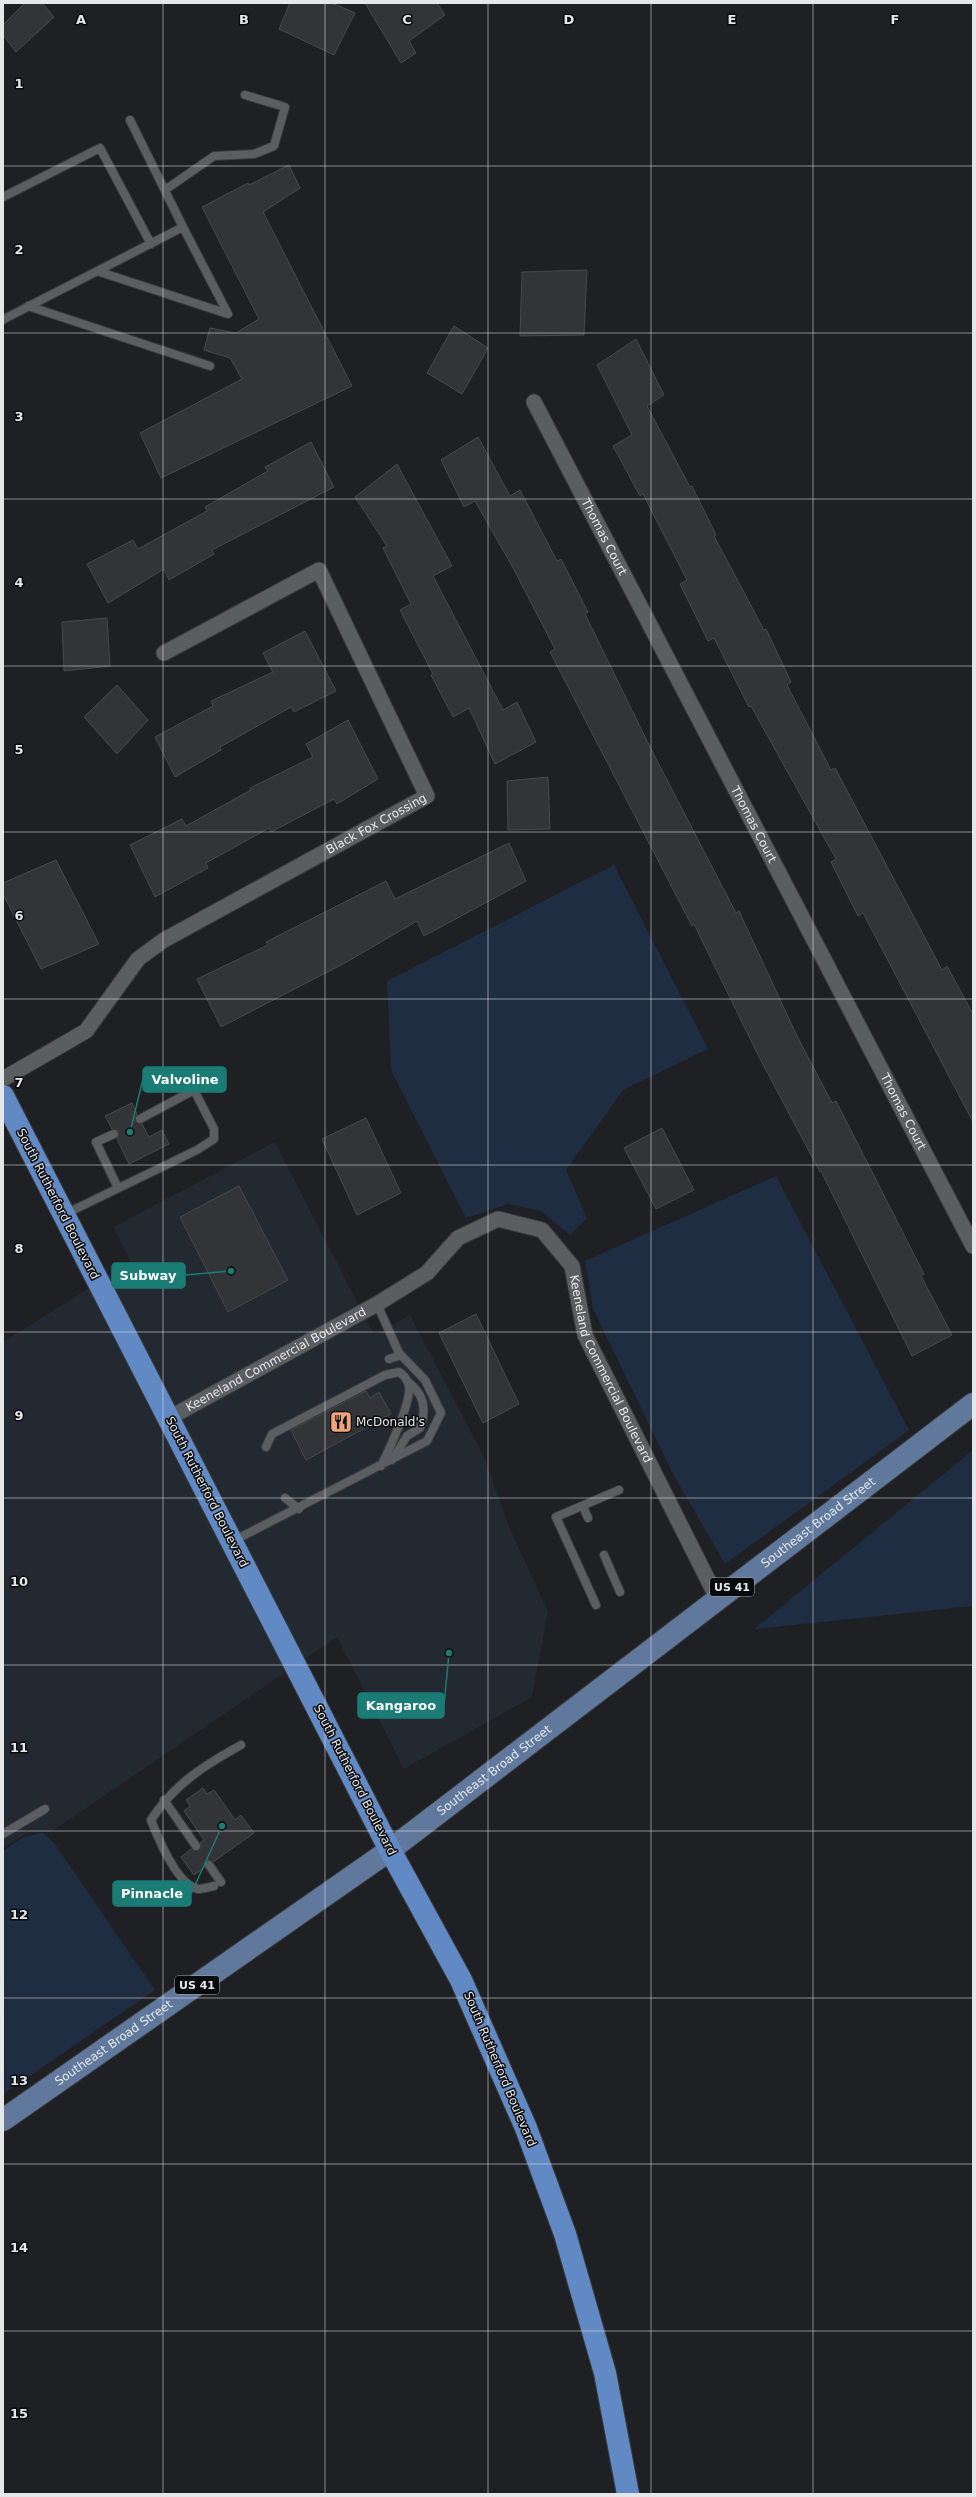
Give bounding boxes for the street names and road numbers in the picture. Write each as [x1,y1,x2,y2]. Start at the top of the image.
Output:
street label: Thomas Court [578,495,630,578]
street label: Thomas Court [727,783,779,865]
street label: Black Fox Crossing [324,791,429,857]
street label: Thomas Court [877,1070,929,1153]
street label: South Rutherford Boulevard [14,1126,102,1282]
street label: Keeneland Commercial Boulevard [567,1274,655,1465]
street label: Keeneland Commercial Boulevard [183,1304,368,1414]
street label: South Rutherford Boulevard [163,1414,251,1570]
street label: Southeast Broad Street [758,1474,878,1571]
road number: US 41 [710,1578,754,1596]
street label: South Rutherford Boulevard [311,1702,399,1858]
street label: Southeast Broad Street [434,1722,554,1818]
road number: US 41 [175,1976,219,1994]
street label: South Rutherford Boulevard [461,1989,539,2149]
street label: Southeast Broad Street [52,1997,175,2089]

